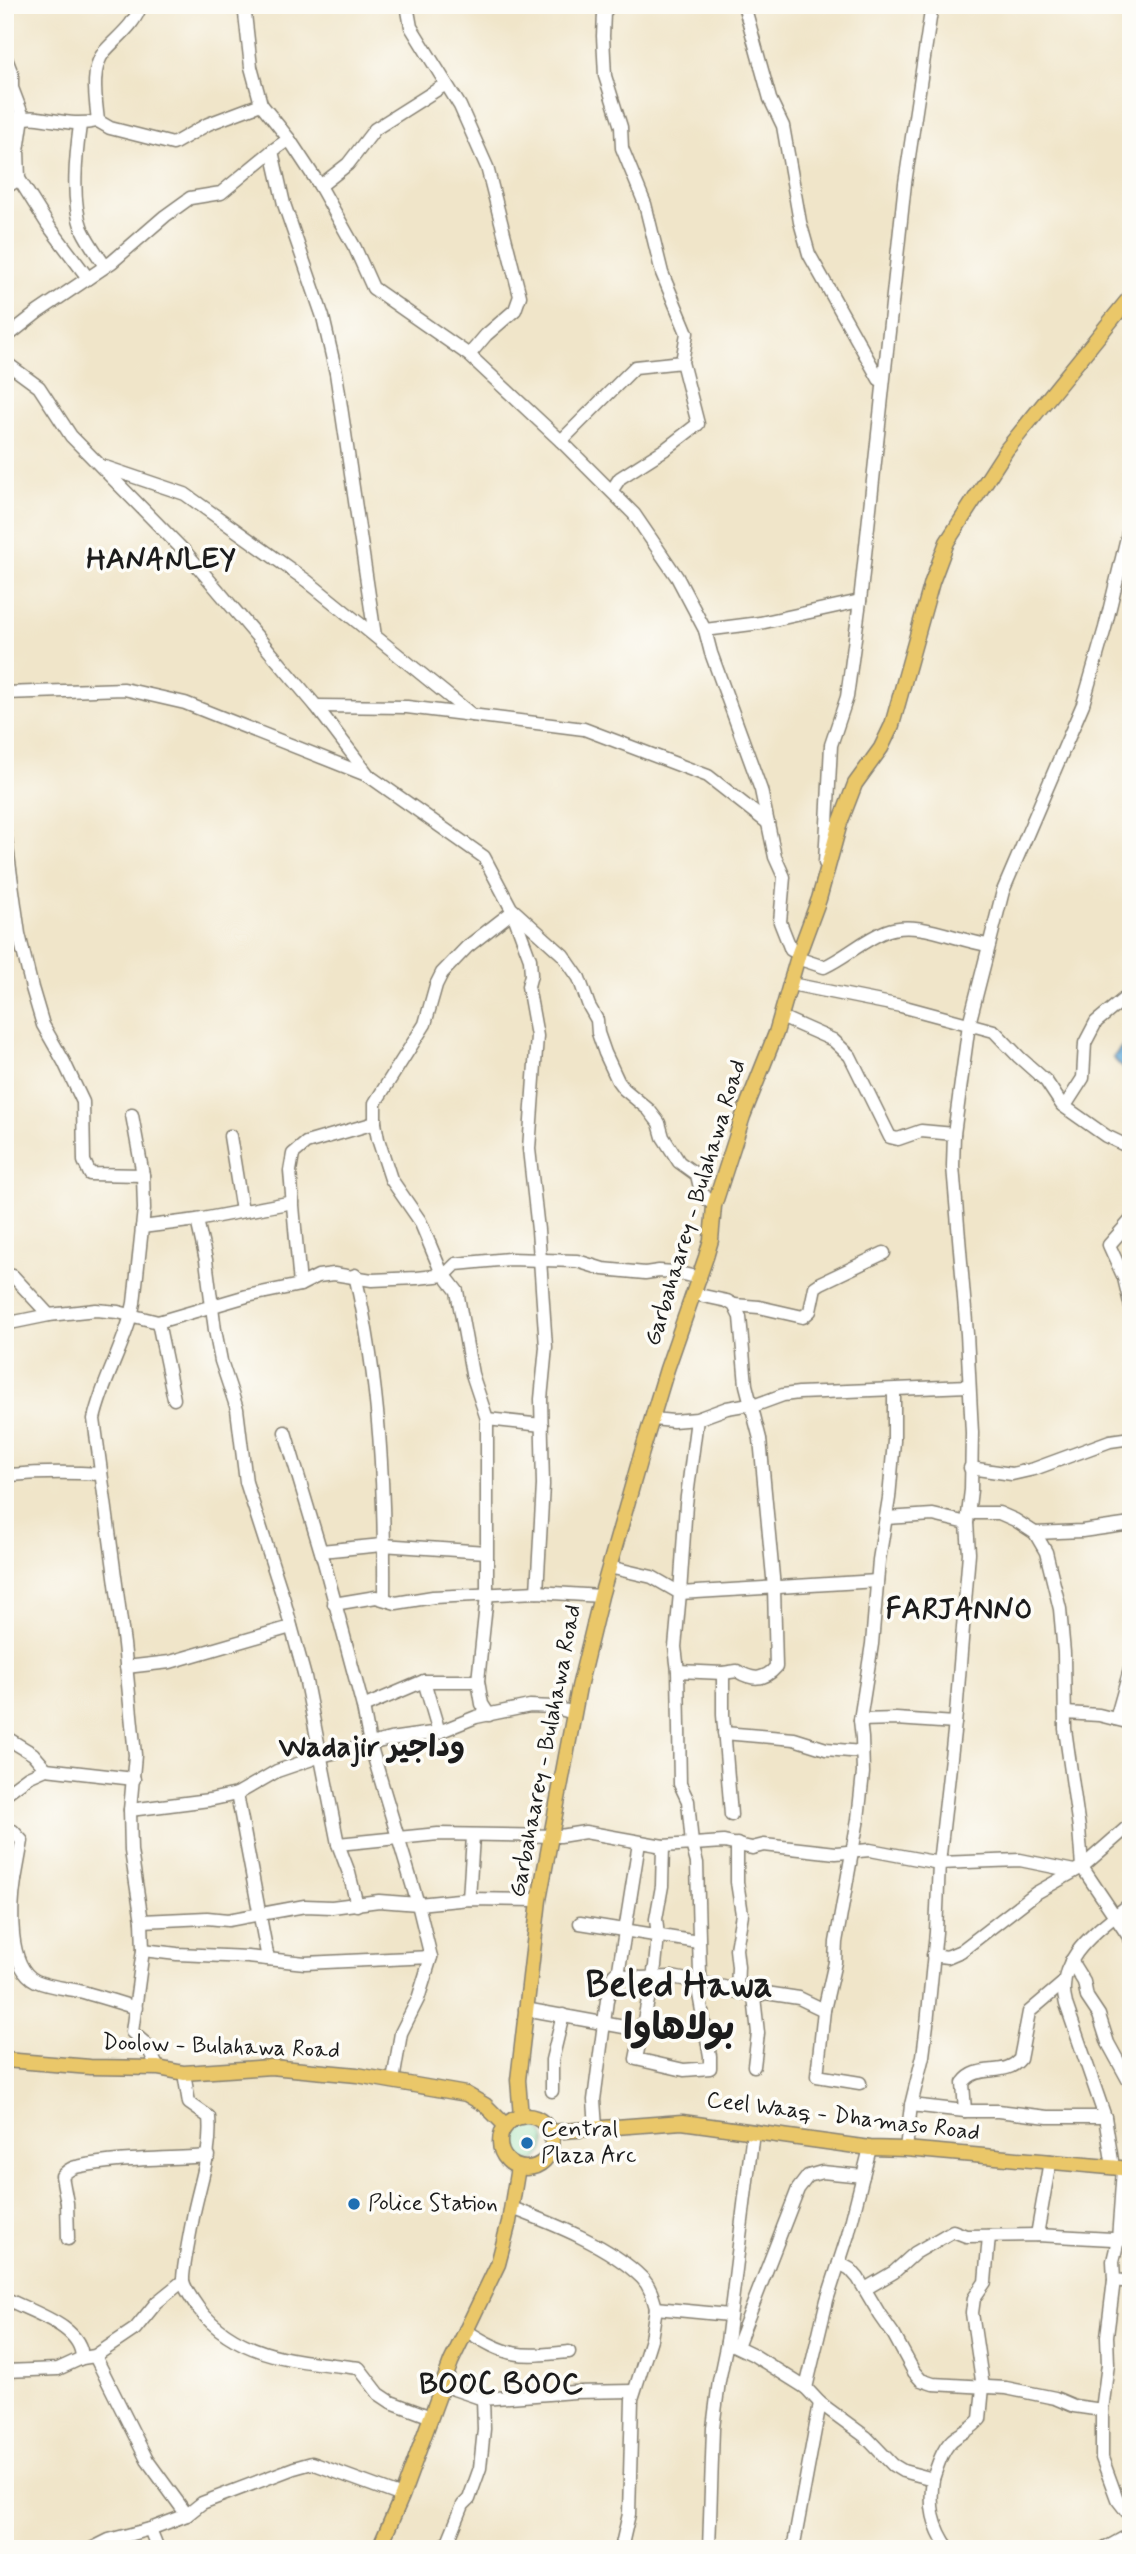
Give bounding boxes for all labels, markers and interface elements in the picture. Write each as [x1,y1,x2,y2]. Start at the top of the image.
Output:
district label: HANANLEY [86,540,236,579]
street label: Garbahaarey - Bulahawa Road [638,1056,754,1350]
district label: FARJANNO [886,1590,1032,1629]
street label: Garbahaarey - Bulahawa Road [503,1602,589,1900]
district label: Wadajir وداجير [278,1728,465,1768]
district label: Beled Hawa بولاهاوا [586,1962,772,2053]
street label: Doolow - Bulahawa Road [102,2028,340,2066]
street label: Ceel Waaq - Dhamaso Road [705,2085,981,2149]
place label: Central Plaza Arc [541,2115,637,2171]
marker: Central Plaza Arc [519,2135,535,2151]
place label: Police Station [368,2189,498,2219]
marker: Police Station [346,2196,362,2212]
district label: BOOC BOOC [419,2365,584,2404]

